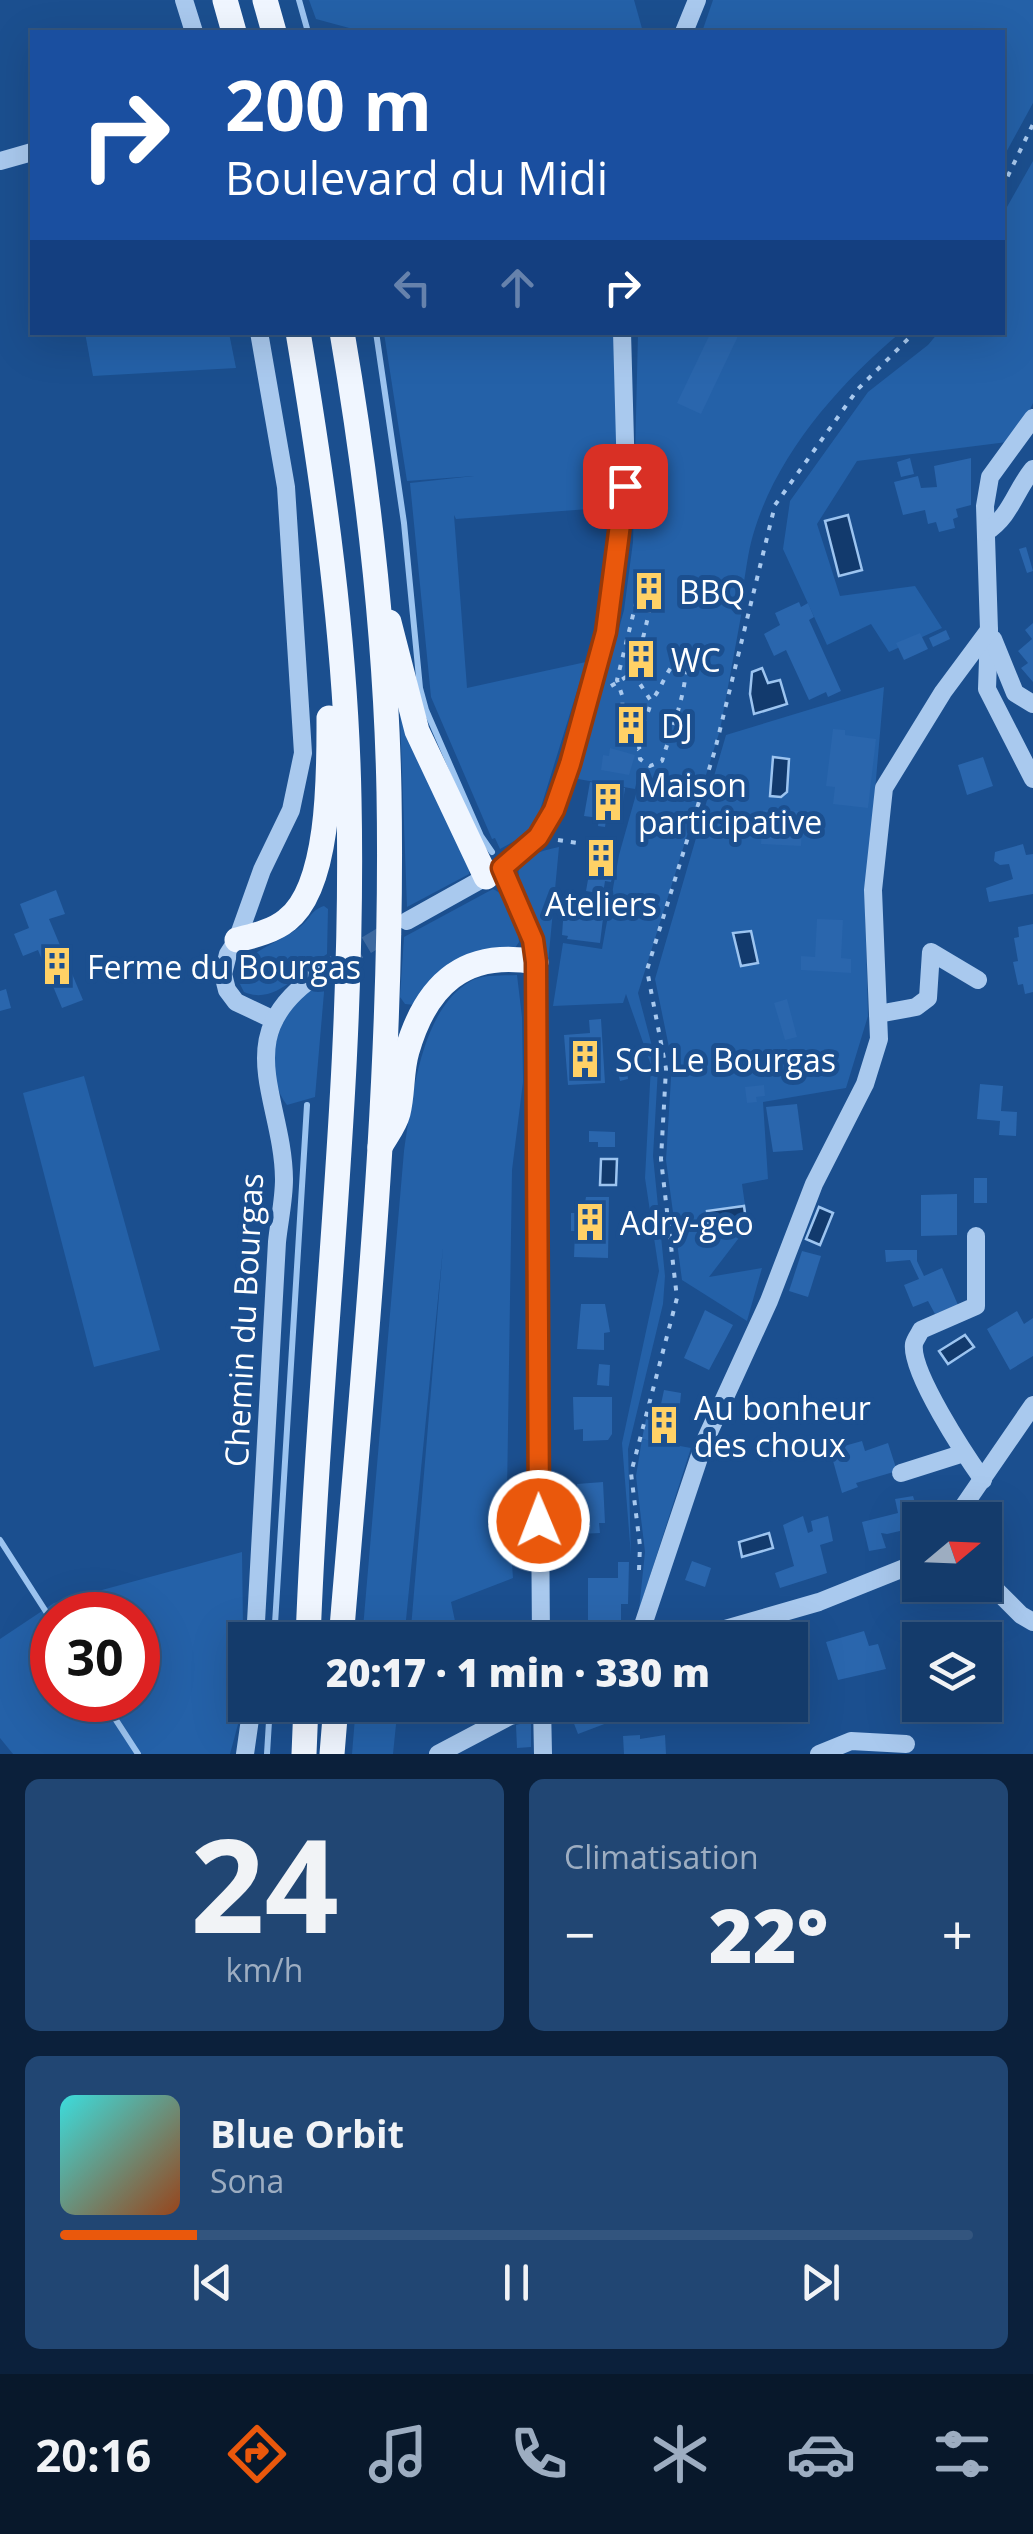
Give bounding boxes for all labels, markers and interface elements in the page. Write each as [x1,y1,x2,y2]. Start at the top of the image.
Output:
text: 200 m [225,56,432,152]
icon: right [60,70,190,200]
text: Boulevard du Midi [225,147,608,208]
icon: left [385,260,440,315]
icon: ahead [490,260,545,315]
icon: right [595,260,650,315]
pin [583,444,668,529]
icon: arrive [598,459,653,514]
building icon: BBQ [628,570,670,612]
place label: BBQ [679,570,745,613]
building icon: WC [620,638,662,680]
place label: WC [671,638,721,681]
building icon: DJ [610,704,652,746]
place label: DJ [661,704,693,747]
place label: Maison participative [638,763,822,843]
building icon: Maison participative [587,781,629,823]
building icon: Ateliers [580,837,622,879]
place label: Ateliers [545,882,657,925]
building icon: Ferme du Bourgas [36,945,78,987]
place label: Ferme du Bourgas [87,945,361,988]
building icon: SCI Le Bourgas [564,1038,606,1080]
place label: SCI Le Bourgas [615,1038,836,1081]
street label: Chemin du Bourgas [214,1172,272,1468]
building icon: Adry-geo [569,1201,611,1243]
place label: Adry-geo [620,1201,754,1244]
place label: Au bonheur des choux [694,1386,871,1466]
building icon: Au bonheur des choux [643,1404,685,1446]
position arrow [487,1469,591,1573]
north arrow [902,1502,1002,1602]
map controls [902,1502,1002,1722]
speed limit sign: 30 [30,1592,160,1722]
button: layers [902,1622,1002,1722]
text: 20:17 · 1 min · 330 m [326,1646,710,1698]
text: 24 [190,1794,339,1971]
text: Climatisation [564,1835,759,1878]
text: 22° [709,1883,828,1985]
text: − [564,1896,595,1971]
text: + [942,1896,973,1971]
text: km/h [226,1948,303,1991]
text: Blue Orbit [210,2107,404,2159]
text: Sona [210,2159,284,2202]
icon: previous [185,2255,240,2310]
icon: pause [489,2255,544,2310]
icon: next [793,2255,848,2310]
icon: directions [222,2419,292,2489]
icon: music [363,2419,433,2489]
icon: phone [504,2419,574,2489]
icon: climate [645,2419,715,2489]
icon: car [786,2419,856,2489]
icon: filters [927,2419,997,2489]
text: 20:16 [36,2424,151,2485]

